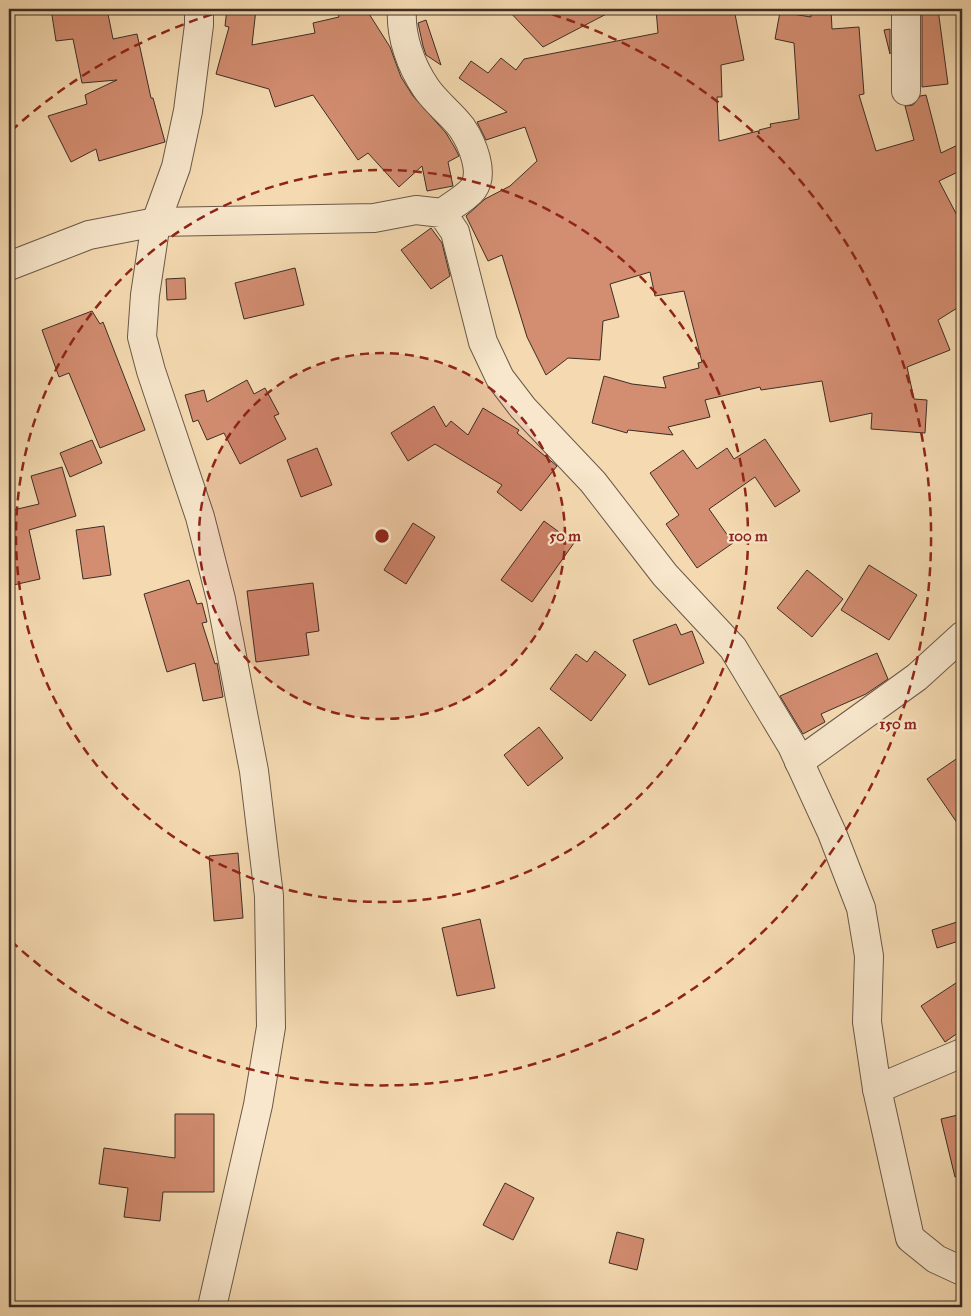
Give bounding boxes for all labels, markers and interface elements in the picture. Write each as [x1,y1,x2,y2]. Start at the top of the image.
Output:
centre of rings [373,527,391,545]
text: 50 m [549,527,581,545]
text: 100 m [728,527,768,545]
text: 150 m [879,715,917,733]

